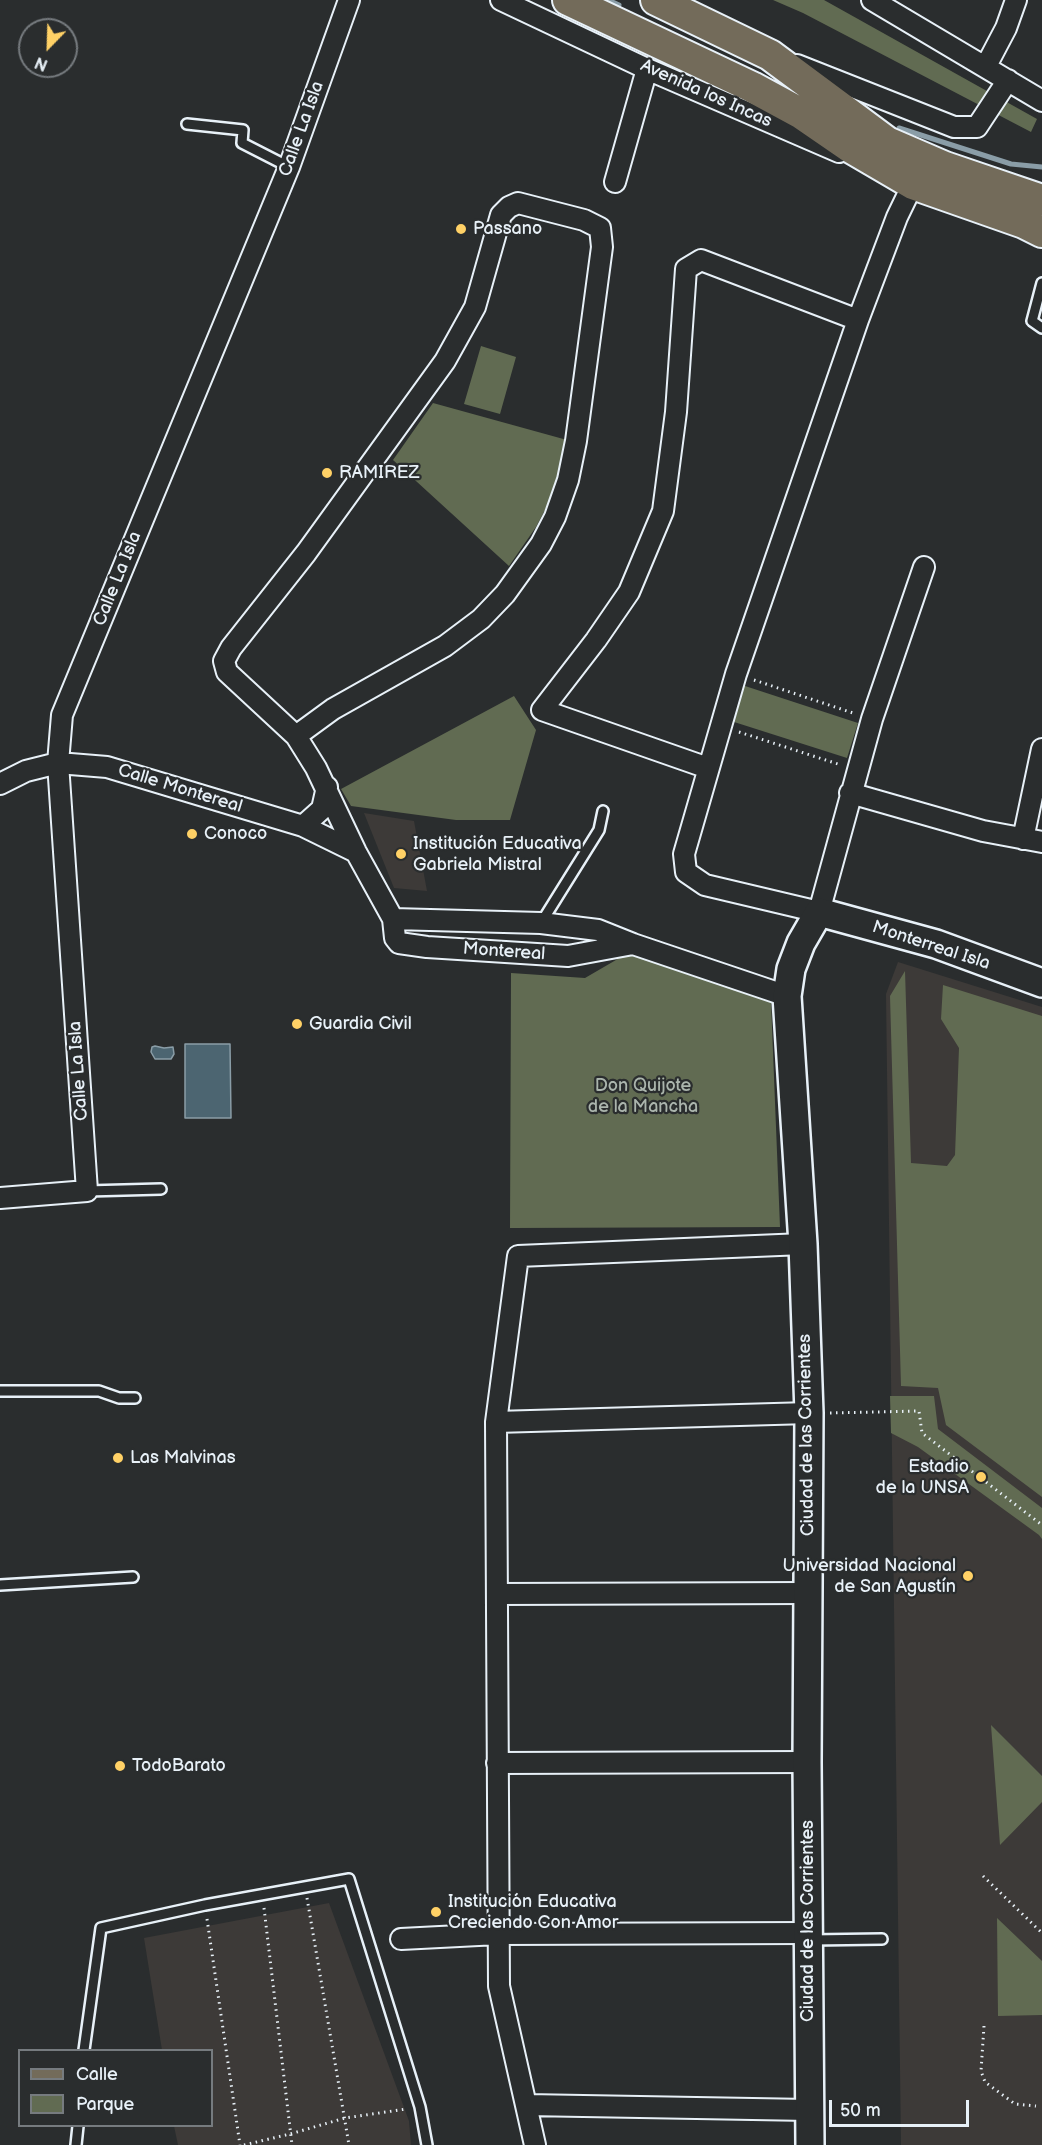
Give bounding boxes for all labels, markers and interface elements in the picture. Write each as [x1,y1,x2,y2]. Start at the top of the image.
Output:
north arrow [18,18,78,78]
text: N [32,52,51,74]
street label: Avenida los Incas [637,55,775,133]
street label: Calle La Isla [275,78,329,180]
place label: Passano [473,218,542,240]
marker: Passano [454,222,468,236]
place label: RAMIREZ [339,462,420,484]
marker: RAMIREZ [320,466,334,480]
street label: Calle La Isla [89,529,147,629]
street label: Calle Montereal [115,760,245,818]
place label: Conoco [204,823,267,845]
marker: Conoco [185,827,199,841]
place label: Institución Educativa Gabriela Mistral [413,833,582,876]
marker: Institución Educativa Gabriela Mistral [394,847,408,861]
street label: Monterreal Isla [869,917,993,975]
street label: Montereal [462,938,546,966]
place label: Guardia Civil [309,1013,412,1035]
marker: Guardia Civil [290,1017,304,1031]
street label: Calle La Isla [65,1020,93,1122]
park label: Don Quijote de la Mancha [588,1075,698,1118]
street label: Ciudad de las Corrientes [794,1334,820,1536]
place label: Las Malvinas [130,1447,236,1469]
marker: Las Malvinas [111,1451,125,1465]
place label: Estadio de la UNSA [876,1456,969,1498]
marker: Estadio de la UNSA [974,1470,988,1484]
place label: Universidad Nacional de San Agustín [783,1555,956,1598]
marker: Universidad Nacional de San Agustín [961,1569,975,1583]
place label: TodoBarato [132,1755,226,1777]
marker: TodoBarato [113,1759,127,1773]
street label: Ciudad de las Corrientes [797,1820,819,2022]
place label: Institución Educativa Creciendo Con Amor [448,1891,618,1934]
marker: Institución Educativa Creciendo Con Amor [429,1905,443,1919]
legend [18,2049,213,2127]
text: Calle [76,2064,118,2085]
scale bar [832,2088,972,2126]
text: Parque [76,2094,134,2115]
text: 50 m [840,2100,881,2121]

